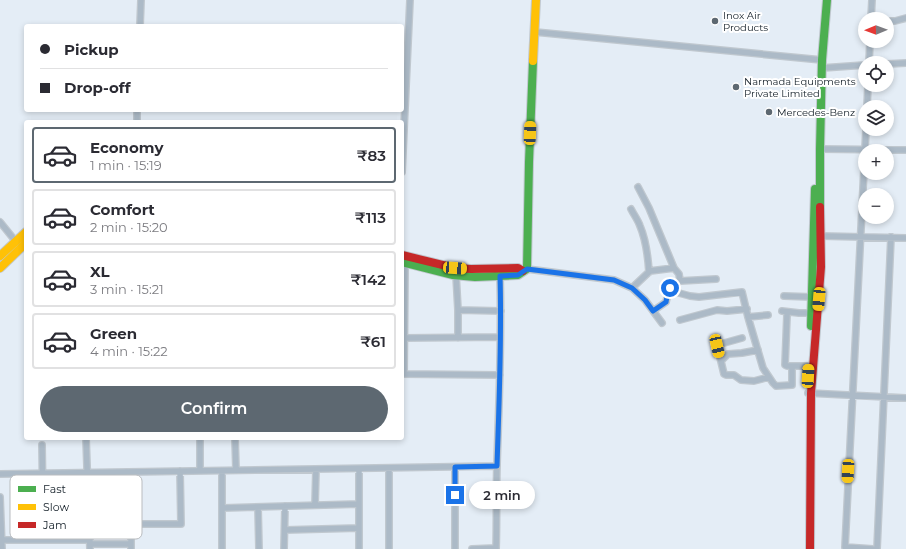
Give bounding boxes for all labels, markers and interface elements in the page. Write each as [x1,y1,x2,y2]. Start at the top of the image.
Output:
place label: Inox Air Products [723,9,768,34]
north arrow [858,12,894,48]
map controls [858,12,894,224]
marker: Inox Air Products [710,16,720,26]
text: Pickup [64,40,119,59]
button: locate [858,56,894,92]
place label: Narmada Equipments Private Limited [744,75,856,100]
text: Drop-off [64,78,131,97]
marker: Narmada Equipments Private Limited [731,82,741,92]
button: layers [858,100,894,136]
place label: Mercedes-Benz [777,106,855,119]
marker: Mercedes-Benz [764,107,774,117]
car [524,121,536,145]
icon: car [42,137,78,173]
text: Economy [90,138,163,157]
button: + [858,144,894,180]
text: ₹83 [357,146,386,165]
text: 1 min · 15:19 [90,157,162,173]
button: − [858,188,894,224]
icon: car [42,199,78,235]
text: Comfort [90,200,155,219]
text: ₹113 [355,208,386,227]
text: 2 min · 15:20 [90,219,168,235]
icon: car [42,261,78,297]
car [443,261,467,275]
text: XL [90,262,109,281]
text: ₹142 [350,270,386,289]
route start [661,279,679,297]
text: 3 min · 15:21 [90,281,164,297]
car [812,287,826,311]
icon: car [42,323,78,359]
text: Green [90,324,137,343]
text: ₹61 [360,332,386,351]
car [708,333,726,359]
text: 4 min · 15:22 [90,343,168,359]
car [801,364,815,388]
button: Confirm [40,386,388,432]
car [841,459,855,483]
legend [10,475,142,539]
callout: 2 min [469,481,535,509]
text: Fast [43,482,67,496]
route end [446,486,464,504]
text: 2 min [483,487,521,503]
text: Slow [43,500,69,514]
text: Jam [42,518,67,532]

